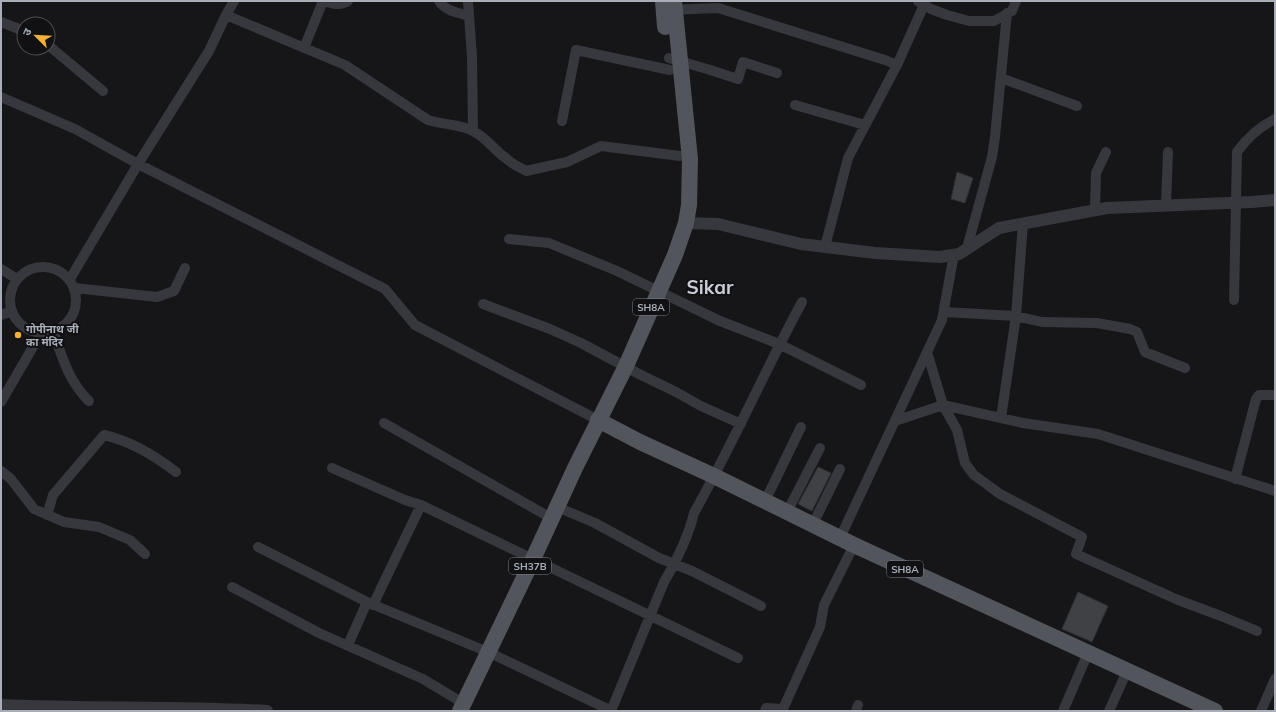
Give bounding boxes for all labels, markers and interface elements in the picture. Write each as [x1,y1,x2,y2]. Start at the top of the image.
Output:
north arrow [16,16,56,56]
text: उ [19,26,35,38]
district label: Sikar [687,275,734,299]
road number: SH8A [633,299,669,315]
place label: गोपीनाथ जी का मंदिर [26,322,79,349]
marker: गोपीनाथ जी का मंदिर [13,330,23,340]
road number: SH37B [509,558,551,574]
road number: SH8A [887,561,923,577]

